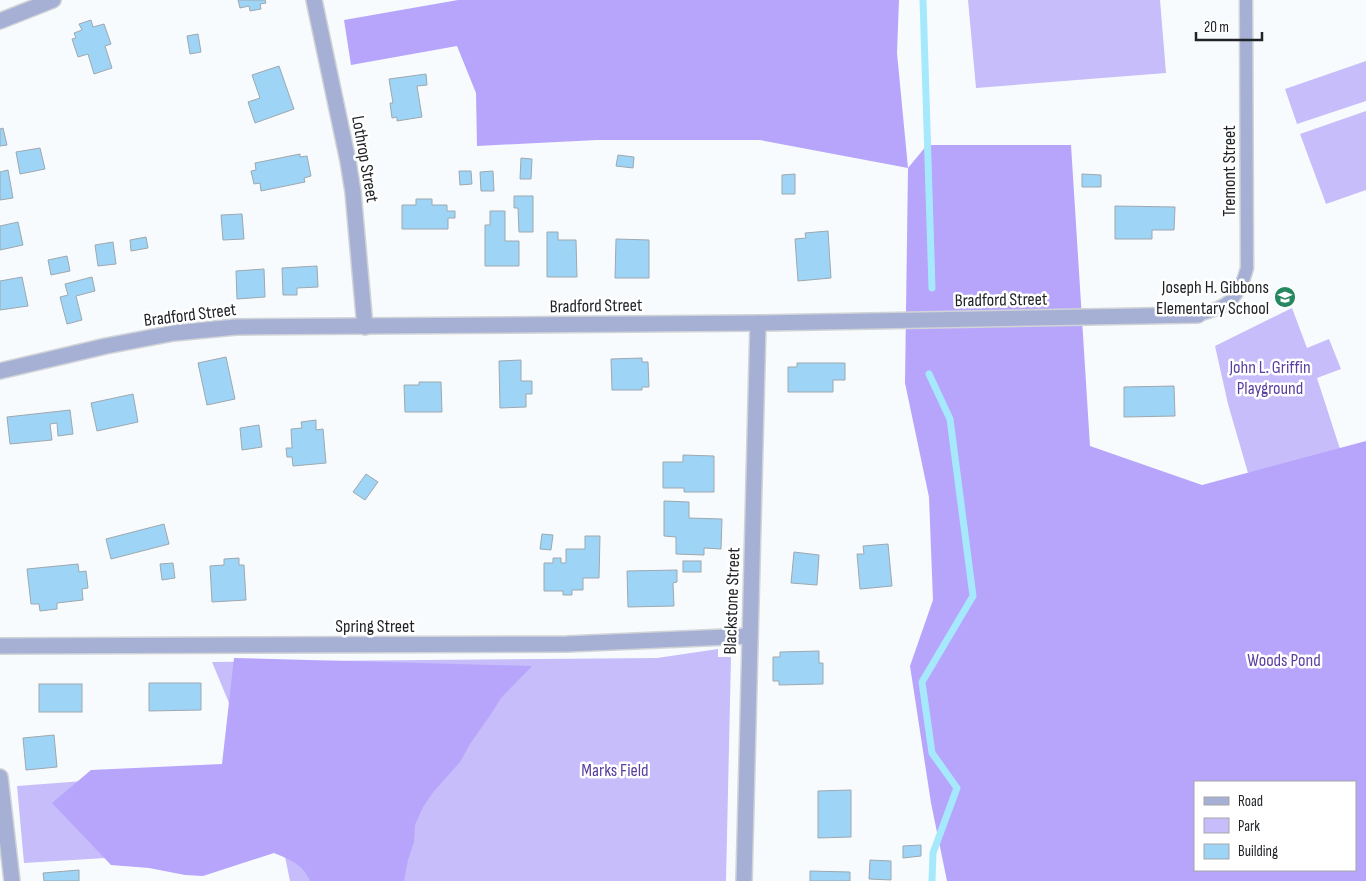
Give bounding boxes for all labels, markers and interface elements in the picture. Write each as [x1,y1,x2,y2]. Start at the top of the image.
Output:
scale bar [1196,10,1262,42]
text: 20 m [1204,18,1229,37]
street label: Lothrop Street [347,114,383,205]
street label: Tremont Street [1219,125,1240,217]
place label: Joseph H. Gibbons Elementary School [1156,277,1269,319]
school or university icon: Joseph H. Gibbons Elementary School [1273,285,1297,309]
street label: Bradford Street [954,289,1048,311]
street label: Bradford Street [549,295,643,317]
street label: Bradford Street [143,299,238,331]
park label: John L. Griffin Playground [1228,357,1311,399]
street label: Blackstone Street [720,547,744,655]
street label: Spring Street [335,616,415,637]
park label: Woods Pond [1247,650,1321,671]
park label: Marks Field [581,760,649,781]
legend [1194,781,1356,871]
text: Road [1238,792,1263,811]
text: Park [1238,817,1260,836]
text: Building [1238,842,1278,861]

